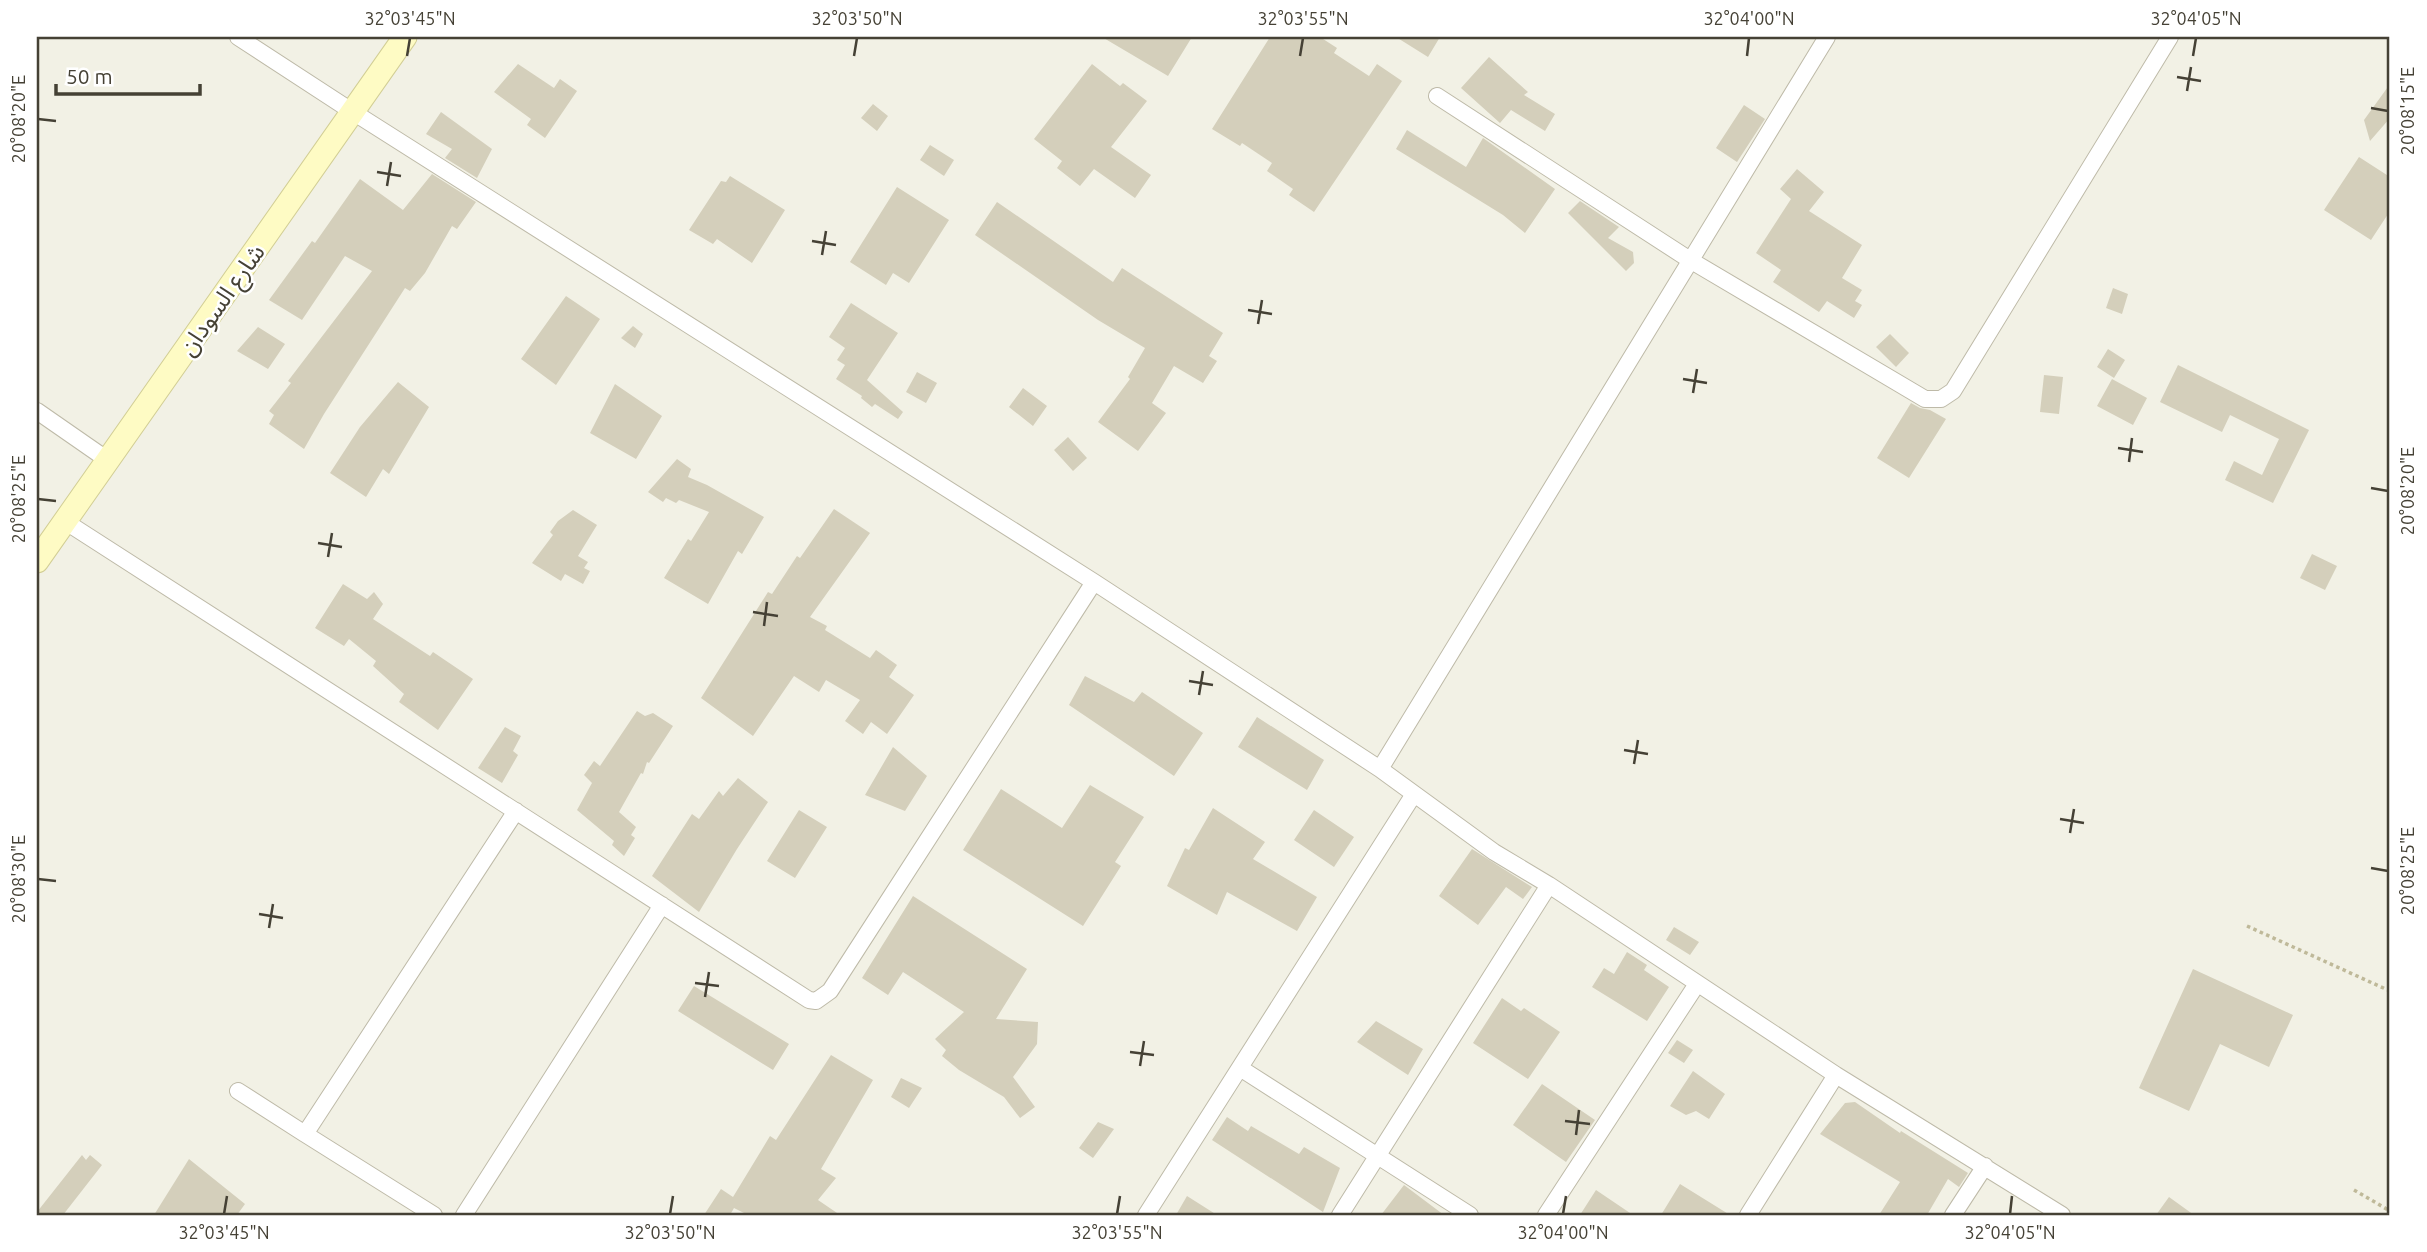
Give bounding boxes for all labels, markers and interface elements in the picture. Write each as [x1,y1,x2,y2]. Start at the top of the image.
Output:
text: 32°03'45"N [364,8,456,28]
text: 32°03'50"N [811,8,903,28]
text: 32°03'55"N [1257,8,1349,28]
text: 32°04'00"N [1703,8,1795,28]
text: 32°04'05"N [2150,8,2242,28]
scale bar [56,52,200,96]
text: 50 m [66,64,113,88]
text: 20°08'15"E [2397,67,2417,155]
text: 20°08'20"E [8,75,28,163]
street label: شارع السودان [173,239,273,363]
text: 20°08'20"E [2397,447,2417,535]
text: 20°08'25"E [8,455,28,543]
text: 20°08'25"E [2397,827,2417,915]
text: 20°08'30"E [8,835,28,923]
text: 32°03'45"N [178,1222,270,1242]
text: 32°03'50"N [624,1222,716,1242]
text: 32°03'55"N [1071,1222,1163,1242]
text: 32°04'00"N [1517,1222,1609,1242]
text: 32°04'05"N [1964,1222,2056,1242]

